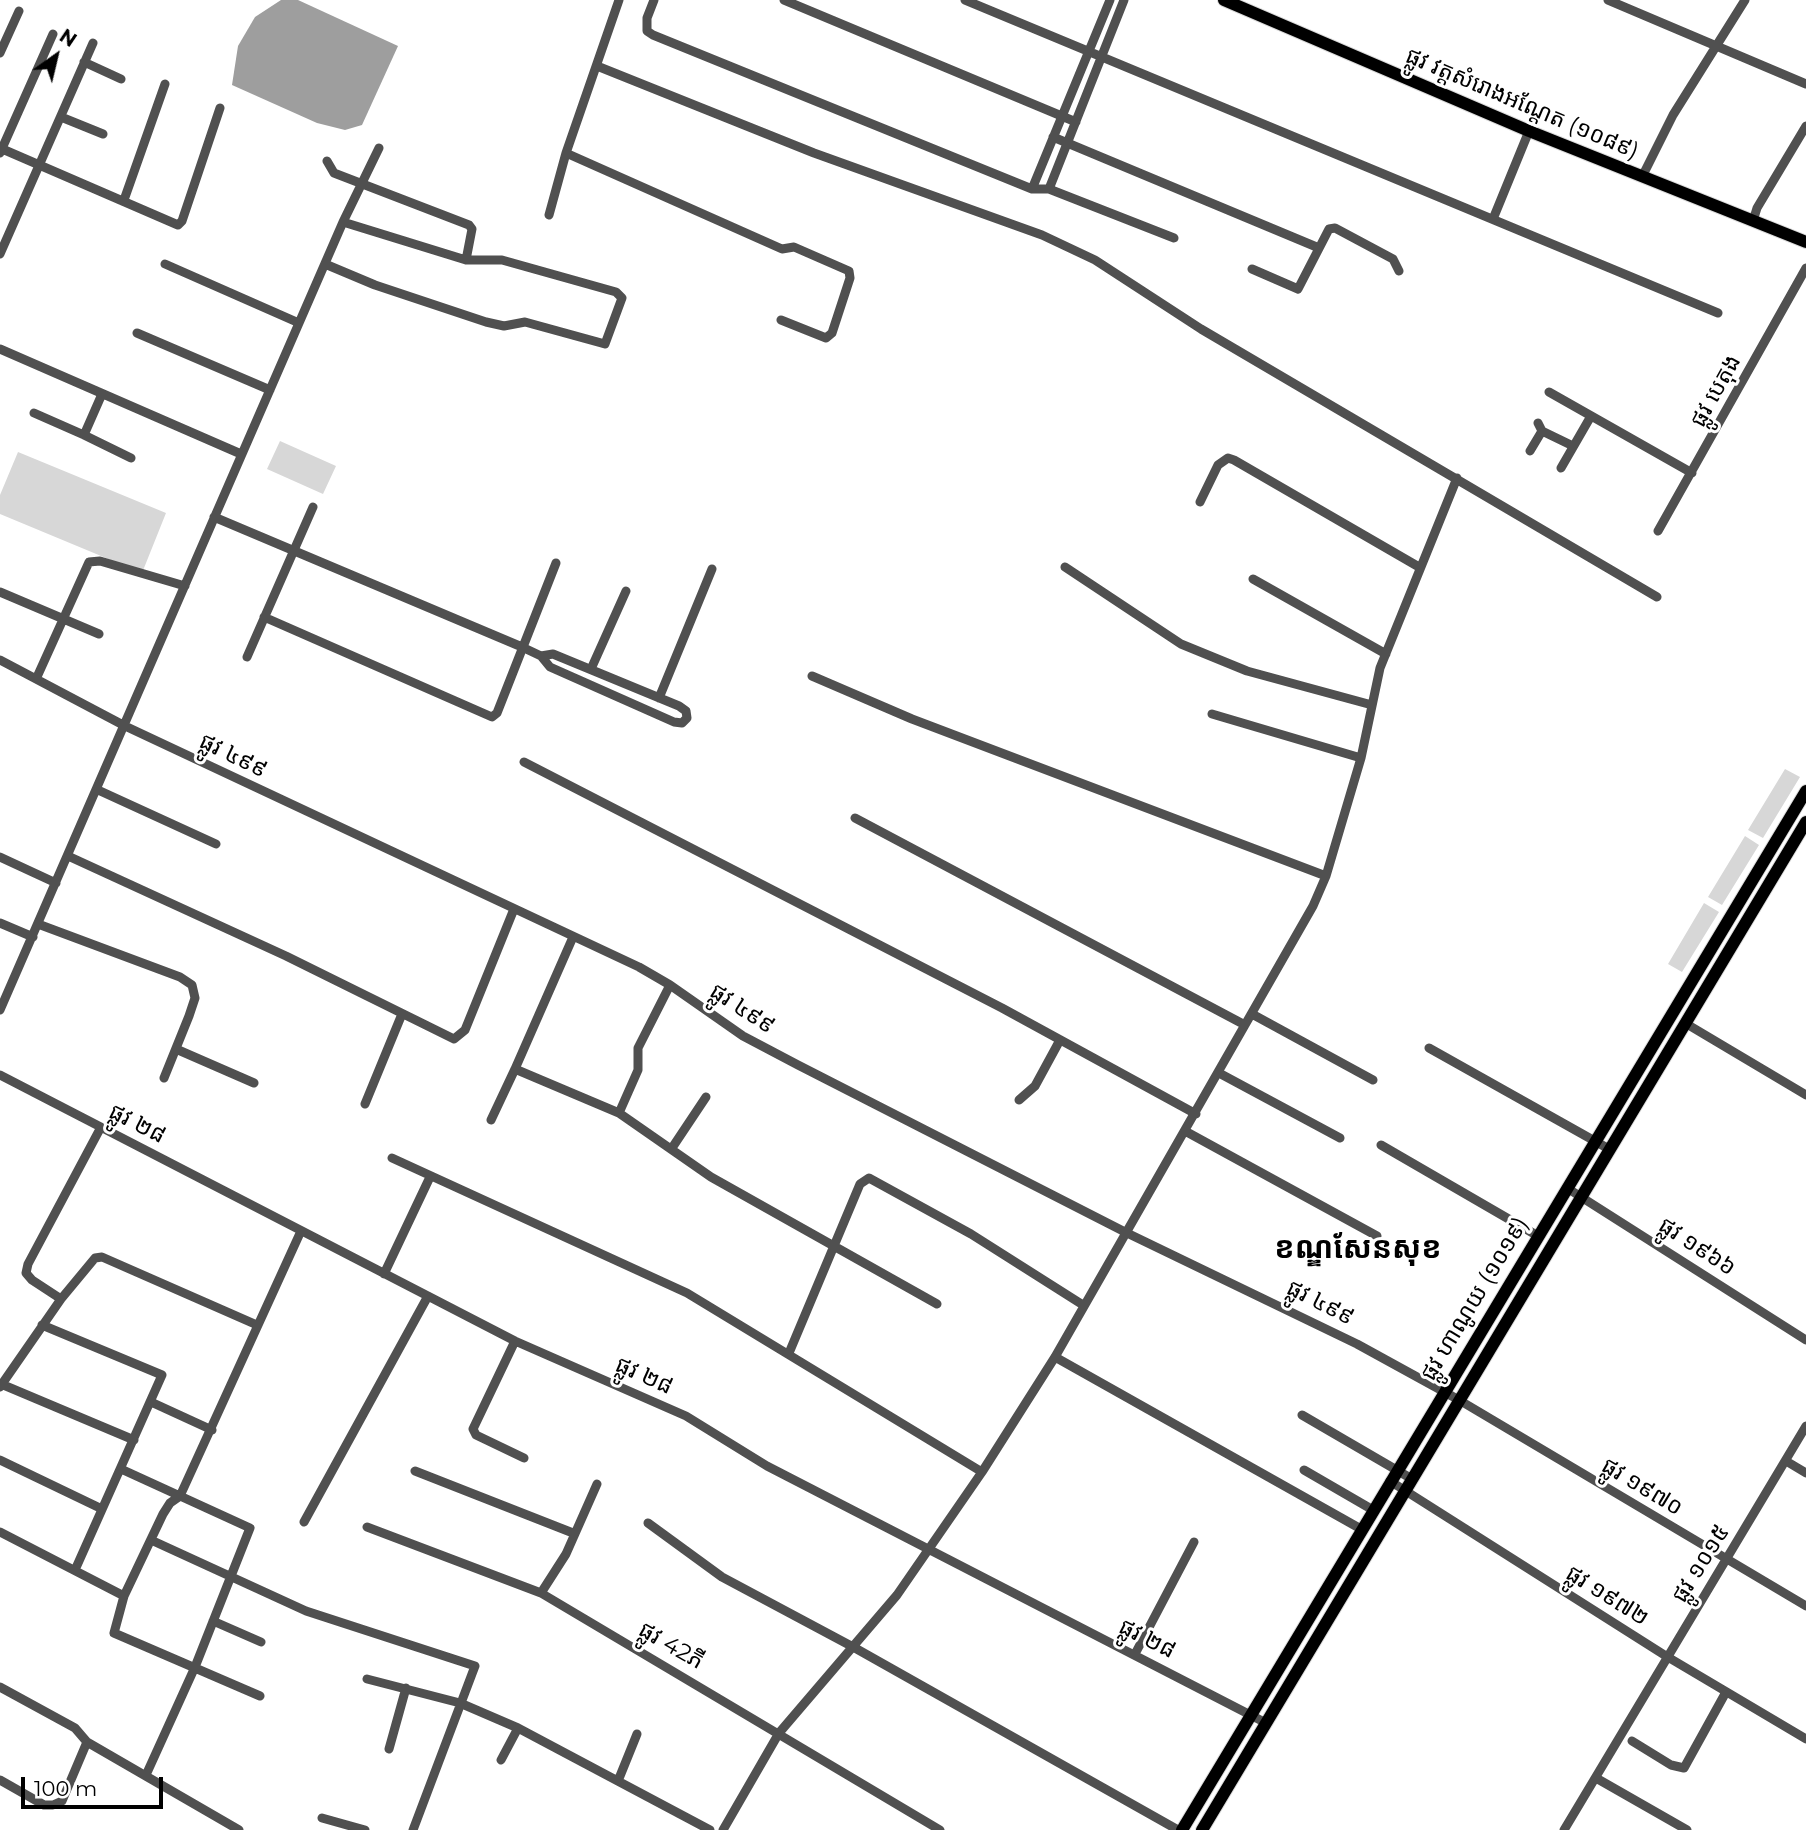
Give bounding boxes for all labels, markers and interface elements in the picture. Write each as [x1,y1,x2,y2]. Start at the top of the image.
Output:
north arrow [21,21,91,91]
text: N [55,24,81,52]
street label: ផ្លូវ វត្តសំរោងអណ្ដែត (១០៨៩) [1401,42,1643,166]
street label: ផ្លូវ បេតុង [1685,350,1747,432]
street label: ផ្លូវ ៤៩៩ [195,728,271,784]
street label: ផ្លូវ ៤៩៩ [704,978,780,1040]
street label: ផ្លូវ ២៨ [104,1098,170,1150]
street label: ផ្លូវ ហាណូយ (១០១៩) [1415,1212,1535,1386]
street label: ផ្លូវ ១៩៦៦ [1653,1212,1741,1282]
district label: ខណ្ឌសែនសុខ [1274,1231,1442,1267]
street label: ផ្លូវ ៤៩៩ [1282,1274,1358,1332]
street label: ផ្លូវ ២៨ [611,1351,677,1401]
street label: ផ្លូវ ១៩៧០ [1596,1452,1688,1522]
street label: ផ្លូវ ១០១៥ [1666,1520,1736,1608]
street label: ផ្លូវ ១៩៧២ [1560,1560,1654,1632]
street label: ផ្លូវ ២៨ [1114,1613,1180,1665]
street label: ផ្លូវ 42ភី [633,1616,709,1676]
scale bar [24,1764,166,1808]
text: 100 m [34,1776,97,1801]

